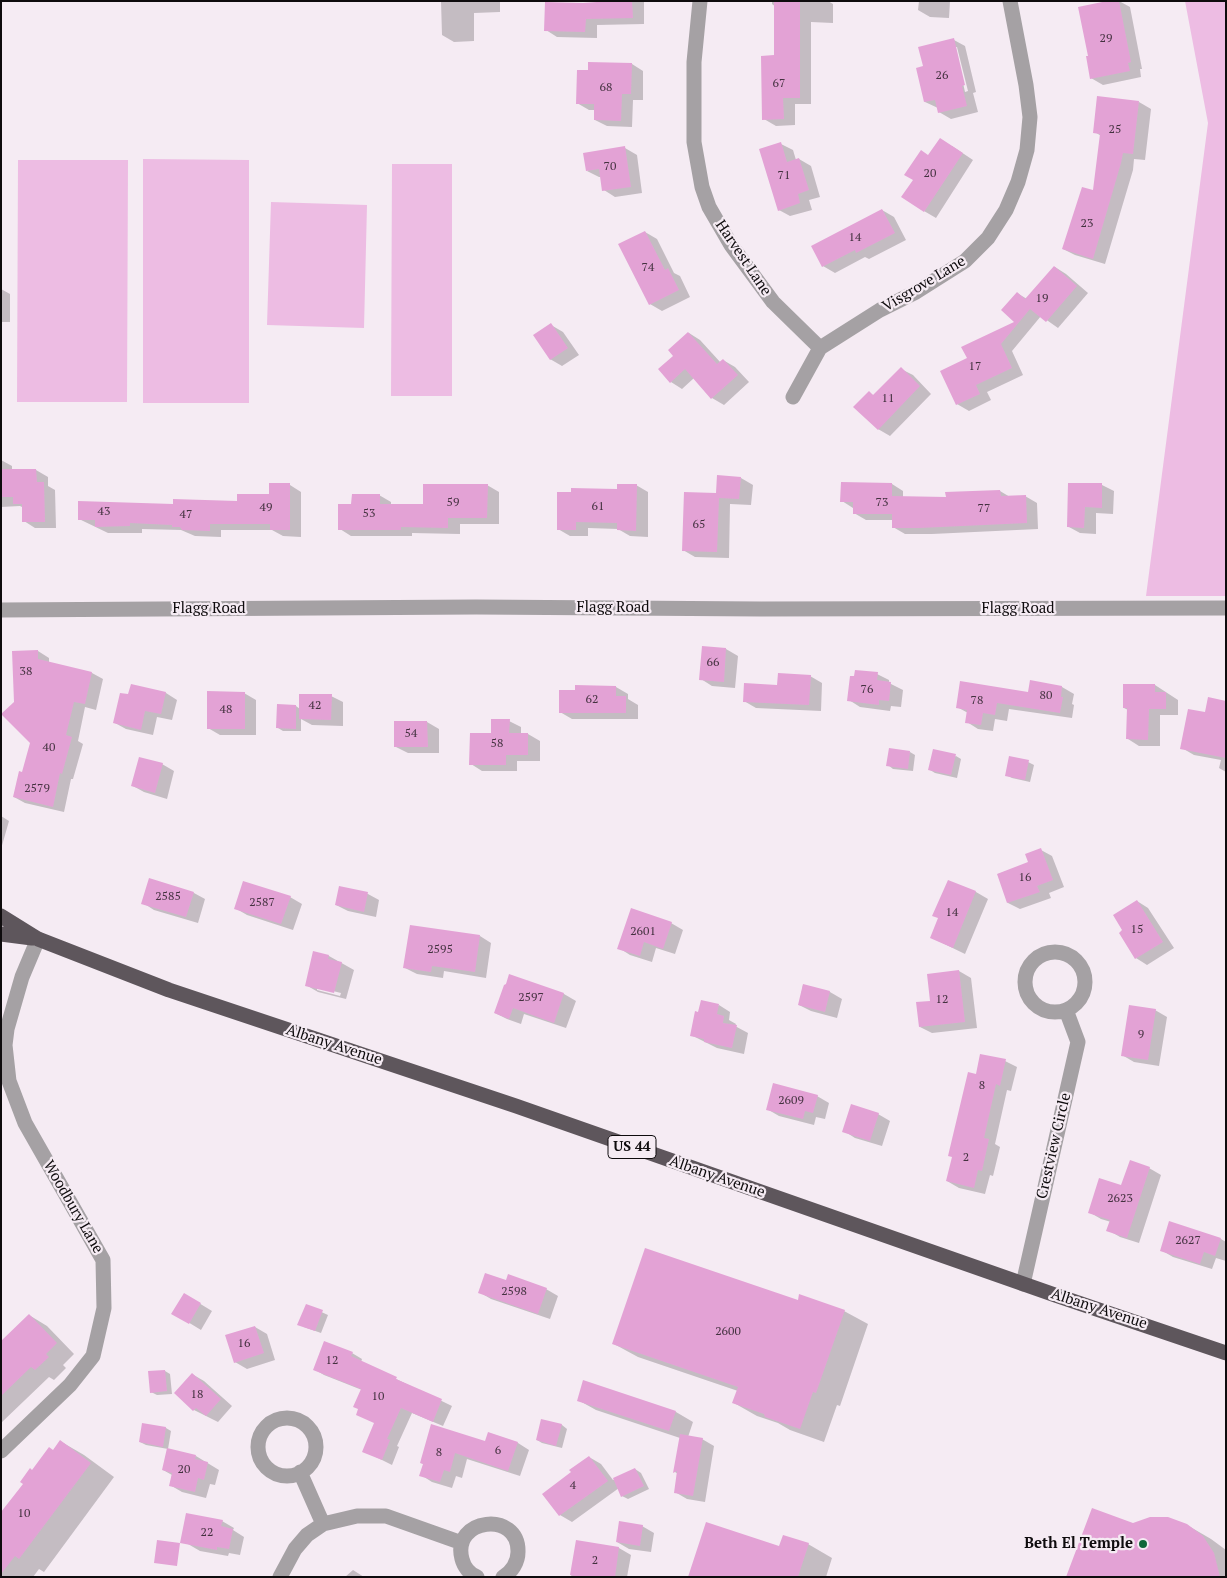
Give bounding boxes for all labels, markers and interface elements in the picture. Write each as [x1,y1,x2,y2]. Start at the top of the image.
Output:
house number: 29 [1100,32,1112,46]
house number: 26 [936,69,948,83]
house number: 67 [773,77,785,91]
house number: 68 [600,81,612,95]
house number: 25 [1109,123,1121,137]
house number: 70 [604,160,616,174]
house number: 20 [924,167,936,181]
house number: 71 [778,169,790,183]
street label: Harvest Lane [711,217,775,299]
house number: 23 [1081,217,1093,231]
house number: 14 [849,231,861,245]
street label: Visgrove Lane [879,252,969,316]
house number: 74 [642,261,654,275]
house number: 19 [1036,292,1048,306]
house number: 17 [969,360,981,374]
house number: 11 [882,392,894,406]
house number: 59 [447,496,459,510]
house number: 73 [876,496,888,510]
house number: 61 [592,500,604,514]
house number: 49 [260,501,272,515]
house number: 77 [978,502,990,516]
house number: 43 [98,505,110,519]
house number: 53 [363,507,375,521]
house number: 47 [180,508,192,522]
house number: 65 [693,518,705,532]
street label: Flagg Road [576,599,650,617]
street label: Flagg Road [172,600,246,618]
street label: Flagg Road [981,600,1055,618]
house number: 66 [707,656,719,670]
house number: 38 [20,665,32,679]
house number: 76 [861,683,873,697]
house number: 80 [1040,689,1052,703]
house number: 62 [586,693,598,707]
house number: 78 [971,694,983,708]
house number: 42 [309,699,321,713]
house number: 48 [220,703,232,717]
house number: 54 [405,727,417,741]
house number: 58 [491,737,503,751]
house number: 40 [43,741,55,755]
house number: 2579 [24,782,50,796]
house number: 16 [1019,871,1031,885]
house number: 2585 [155,890,181,904]
house number: 2587 [249,896,275,910]
house number: 14 [946,906,958,920]
house number: 15 [1131,923,1143,937]
house number: 2601 [630,925,656,939]
house number: 2595 [427,943,453,957]
house number: 2597 [518,991,544,1005]
house number: 12 [936,993,948,1007]
street label: Albany Avenue [284,1021,384,1069]
house number: 9 [1138,1028,1144,1042]
house number: 8 [979,1079,985,1093]
street label: Crestview Circle [1033,1091,1075,1201]
house number: 2609 [778,1094,804,1108]
road number: US 44 [608,1136,656,1158]
house number: 2 [963,1151,969,1165]
street label: Albany Avenue [667,1152,767,1202]
street label: Woodbury Lane [39,1157,107,1257]
house number: 2623 [1107,1192,1133,1206]
house number: 2627 [1175,1234,1201,1248]
house number: 2598 [501,1285,527,1299]
street label: Albany Avenue [1049,1285,1149,1333]
house number: 2600 [715,1325,741,1339]
house number: 16 [238,1337,250,1351]
house number: 12 [326,1354,338,1368]
house number: 18 [191,1388,203,1402]
house number: 10 [372,1390,384,1404]
house number: 6 [495,1444,501,1458]
house number: 8 [436,1446,442,1460]
house number: 20 [178,1463,190,1477]
house number: 4 [570,1479,576,1493]
house number: 10 [18,1507,30,1521]
house number: 22 [201,1526,213,1540]
place label: Beth El Temple [1024,1535,1133,1553]
marker: Beth El Temple [1137,1538,1149,1550]
house number: 2 [592,1554,598,1568]

